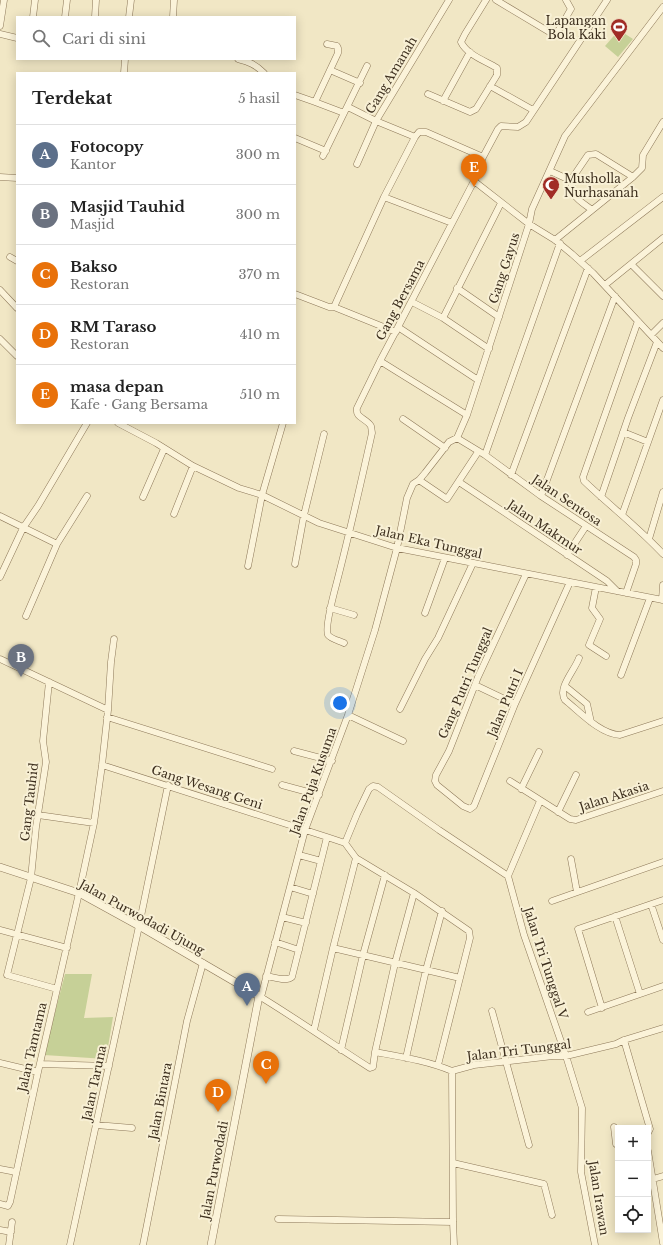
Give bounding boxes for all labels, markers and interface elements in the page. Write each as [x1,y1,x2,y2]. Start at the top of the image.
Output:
place label: Lapangan Bola Kaki [545,13,606,42]
search box [16,16,296,60]
sports icon: Lapangan Bola Kaki [609,17,629,42]
icon: search [30,27,52,49]
text: Cari di sini [62,29,146,48]
street label: Gang Amanah [362,34,420,116]
text: Terdekat [32,88,112,109]
text: 5 hasil [238,90,280,107]
text: Fotocopy [70,137,143,156]
text: A [40,146,50,163]
text: 300 m [236,146,280,163]
pin: E [461,154,487,187]
text: Kantor [70,156,116,173]
place label: Musholla Nurhasanah [564,171,638,200]
mosque icon: Musholla Nurhasanah [541,175,561,200]
text: Masjid Tauhid [70,197,185,216]
text: B [40,206,50,223]
text: 300 m [236,206,280,223]
text: Masjid [70,216,114,233]
street label: Gang Gayus [485,231,523,305]
text: Bakso [70,257,117,276]
street label: Gang Bersama [372,257,428,343]
text: C [40,266,50,283]
text: 370 m [239,266,280,283]
text: Restoran [70,276,129,293]
text: RM Taraso [70,317,156,336]
text: D [39,326,51,343]
text: 410 m [240,326,280,343]
text: Restoran [70,336,129,353]
text: masa depan [70,377,164,396]
text: E [40,386,50,403]
text: 510 m [240,386,280,403]
text: Kafe · Gang Bersama [70,396,208,413]
street label: Jalan Sentosa [528,470,605,529]
street label: Jalan Makmur [503,495,585,558]
street label: Jalan Eka Tunggal [372,522,484,562]
street label: Gang Putri Tunggal [435,625,495,741]
pin: B [8,644,34,677]
street label: Jalan Putri I [483,667,526,741]
your location [330,693,350,713]
street label: Jalan Puja Kusuma [286,725,340,839]
street label: Gang Tauhid [17,762,41,842]
street label: Gang Wesang Geni [150,762,264,812]
street label: Jalan Akasia [575,778,651,815]
street label: Jalan Purwodadi Ujung [75,875,208,958]
street label: Jalan Tri Tunggal V [520,903,571,1022]
pin: A [234,973,260,1006]
street label: Jalan Tamtama [14,1000,50,1095]
street label: Jalan Tri Tunggal [464,1036,572,1064]
street label: Jalan Taruna [78,1044,109,1124]
pin: C [253,1051,279,1084]
street label: Jalan Bintara [145,1061,175,1143]
pin: D [205,1079,231,1112]
street label: Jalan Purwodadi [197,1119,231,1223]
map controls [615,1125,651,1233]
button: + [615,1125,651,1161]
street label: Jalan Irawan [585,1158,612,1236]
button: − [615,1161,651,1197]
button: locate [615,1197,651,1233]

